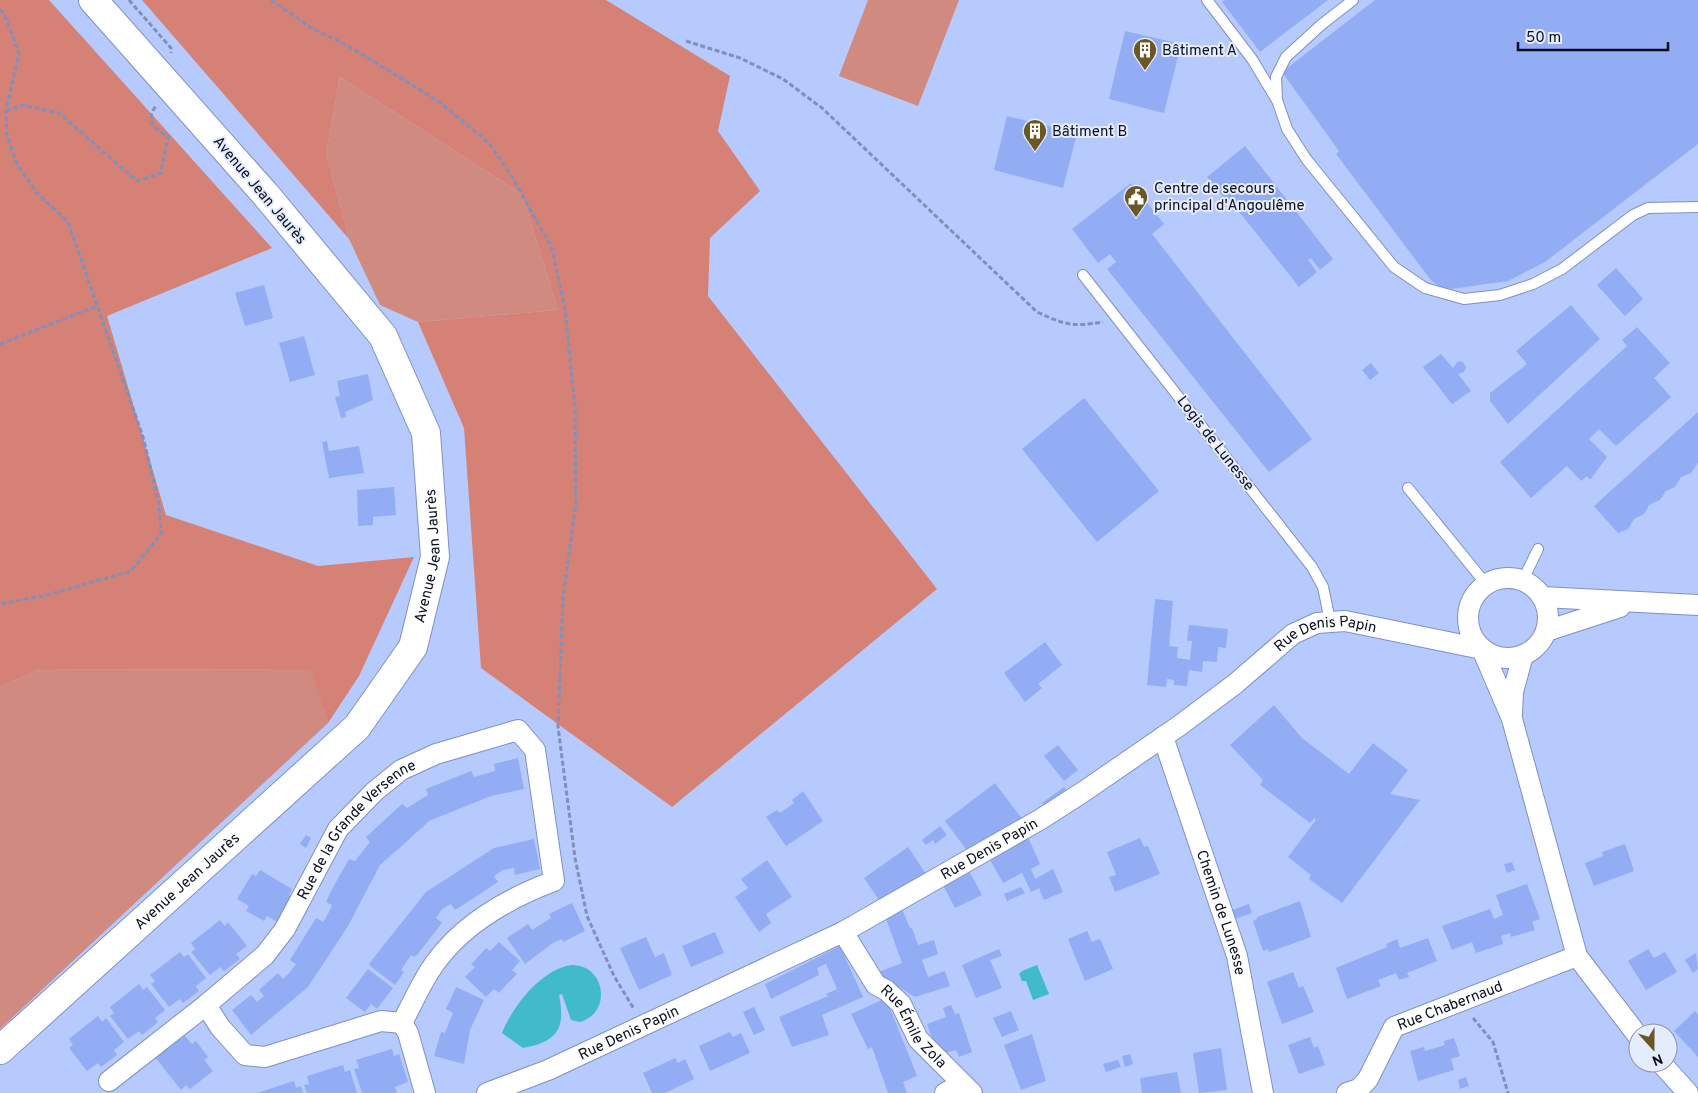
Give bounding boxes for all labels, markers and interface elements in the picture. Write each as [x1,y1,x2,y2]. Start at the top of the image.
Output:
scale bar [1518,20,1668,52]
text: 50 m [1526,29,1561,48]
building icon: Bâtiment A [1132,37,1158,71]
place label: Bâtiment A [1162,42,1237,61]
building icon: Bâtiment B [1022,118,1048,152]
place label: Bâtiment B [1052,123,1127,142]
street label: Avenue Jean Jaurès [208,133,310,249]
place label: Centre de secours principal d'Angoulême [1154,180,1305,216]
public building icon: Centre de secours principal d'Angoulême [1123,184,1149,218]
street label: Logis de Lunesse [1172,393,1258,495]
street label: Avenue Jean Jaurès [411,488,446,625]
street label: Rue Denis Papin [1271,613,1378,657]
street label: Rue de la Grande Versenne [294,756,419,904]
street label: Rue Denis Papin [938,815,1042,885]
street label: Avenue Jean Jaurès [131,830,245,935]
street label: Chemin de Lunesse [1191,848,1248,977]
street label: Rue Chabernaud [1395,978,1506,1036]
street label: Rue Émile Zola [876,982,950,1073]
street label: Rue Denis Papin [576,1002,682,1065]
north arrow [1628,1023,1678,1073]
text: N [1649,1049,1665,1068]

